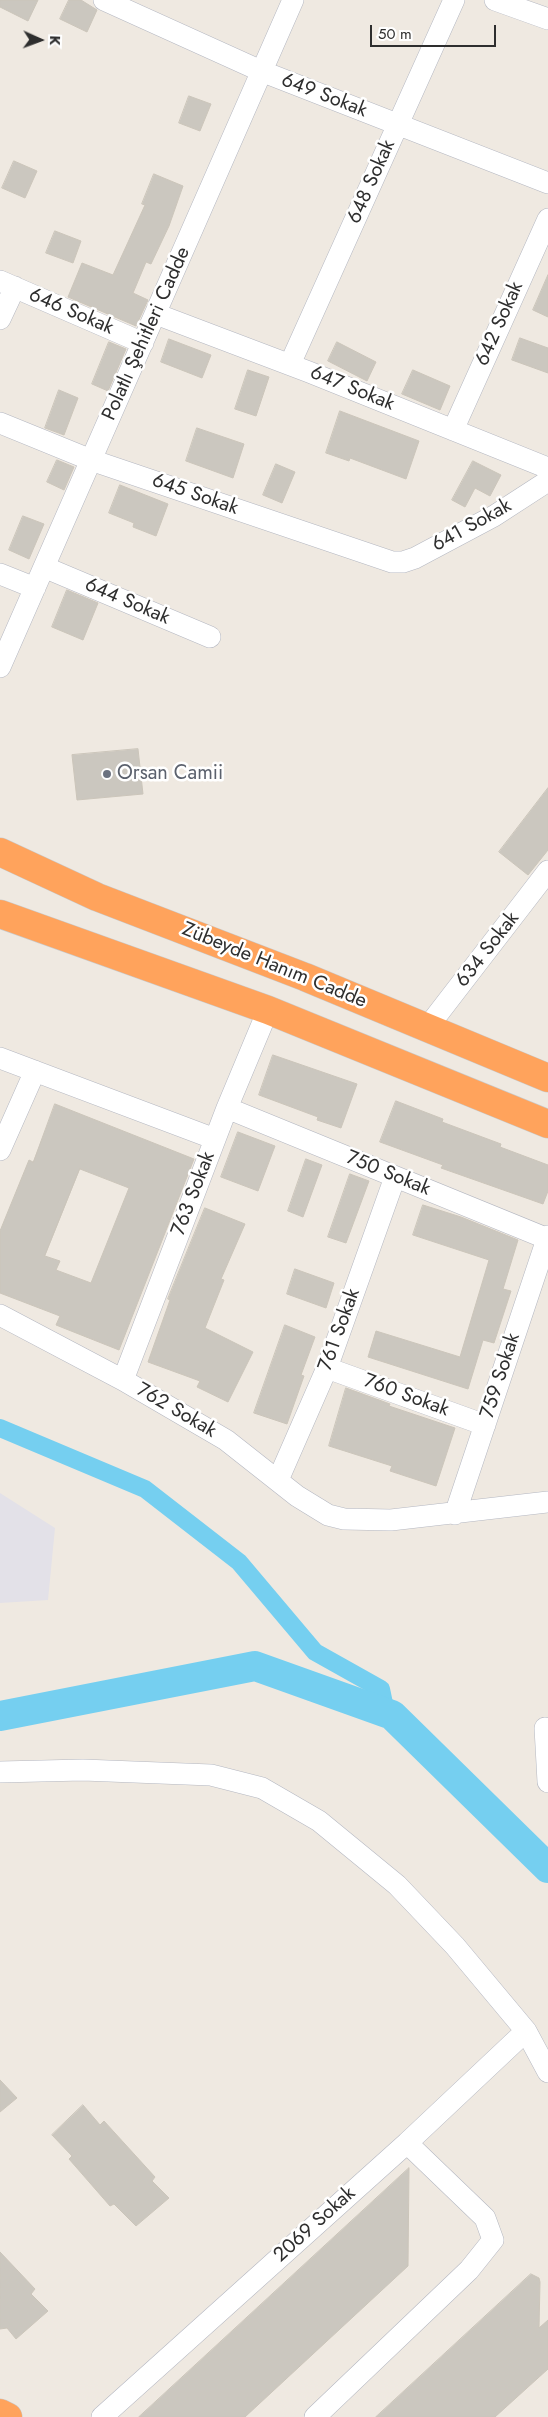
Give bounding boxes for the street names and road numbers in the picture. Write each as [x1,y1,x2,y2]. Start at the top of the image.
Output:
street label: 649 Sokak [278,69,370,123]
street label: 648 Sokak [343,136,401,228]
street label: Polatlı Şehitleri Cadde [98,244,196,424]
street label: 642 Sokak [471,278,529,370]
street label: 646 Sokak [25,283,117,341]
street label: 647 Sokak [306,361,398,417]
street label: 645 Sokak [149,469,241,521]
street label: 641 Sokak [428,494,516,558]
street label: 644 Sokak [81,573,173,631]
street label: 634 Sokak [451,907,525,993]
street label: Zübeyde Hanım Cadde [178,918,370,1014]
street label: 750 Sokak [342,1146,434,1202]
street label: 763 Sokak [167,1149,221,1239]
street label: 761 Sokak [314,1285,366,1375]
street label: 759 Sokak [476,1330,526,1422]
street label: 760 Sokak [360,1369,452,1423]
street label: 762 Sokak [132,1378,220,1444]
street label: 2069 Sokak [269,2182,361,2268]

